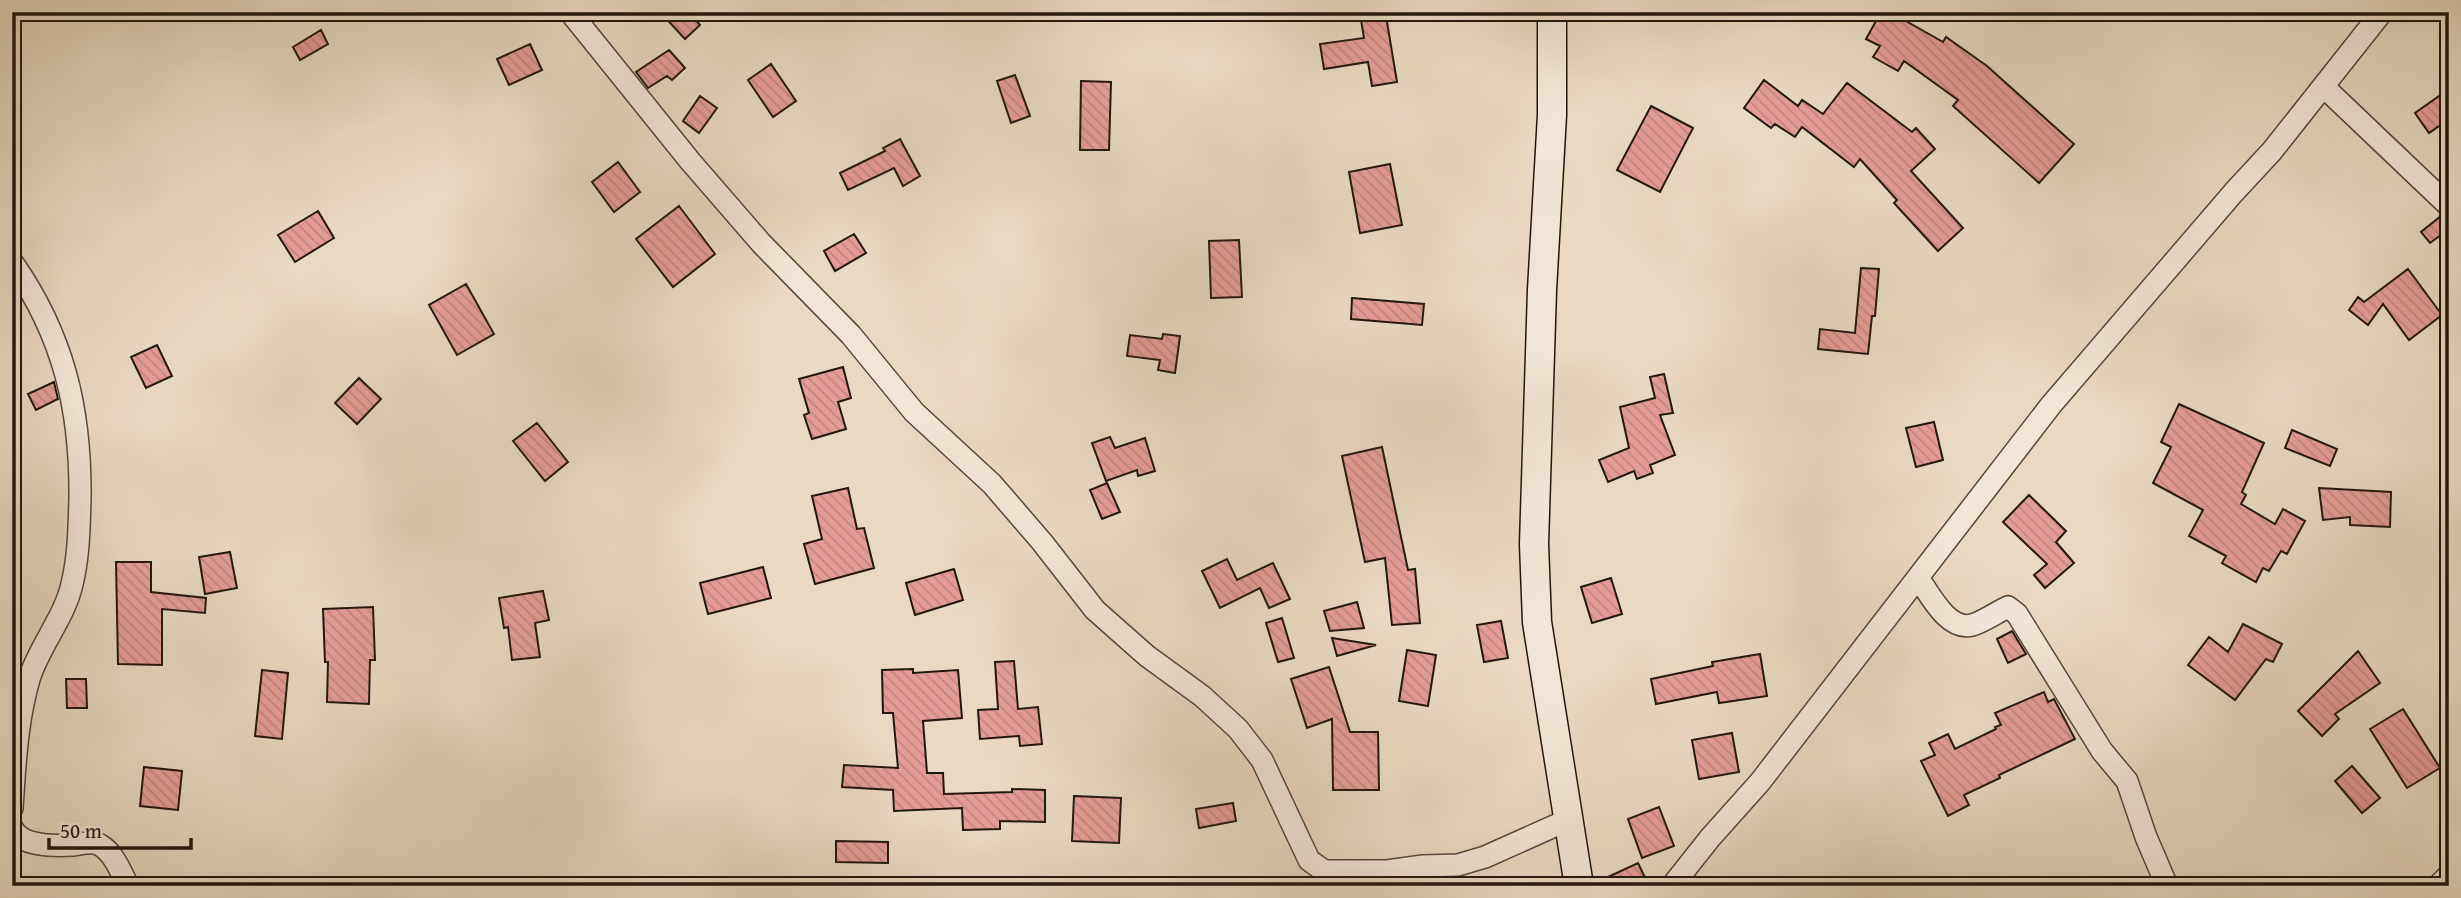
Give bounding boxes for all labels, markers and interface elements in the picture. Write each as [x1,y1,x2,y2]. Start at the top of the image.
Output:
scale bar [49,807,191,851]
text: 50 m [60,815,102,846]

